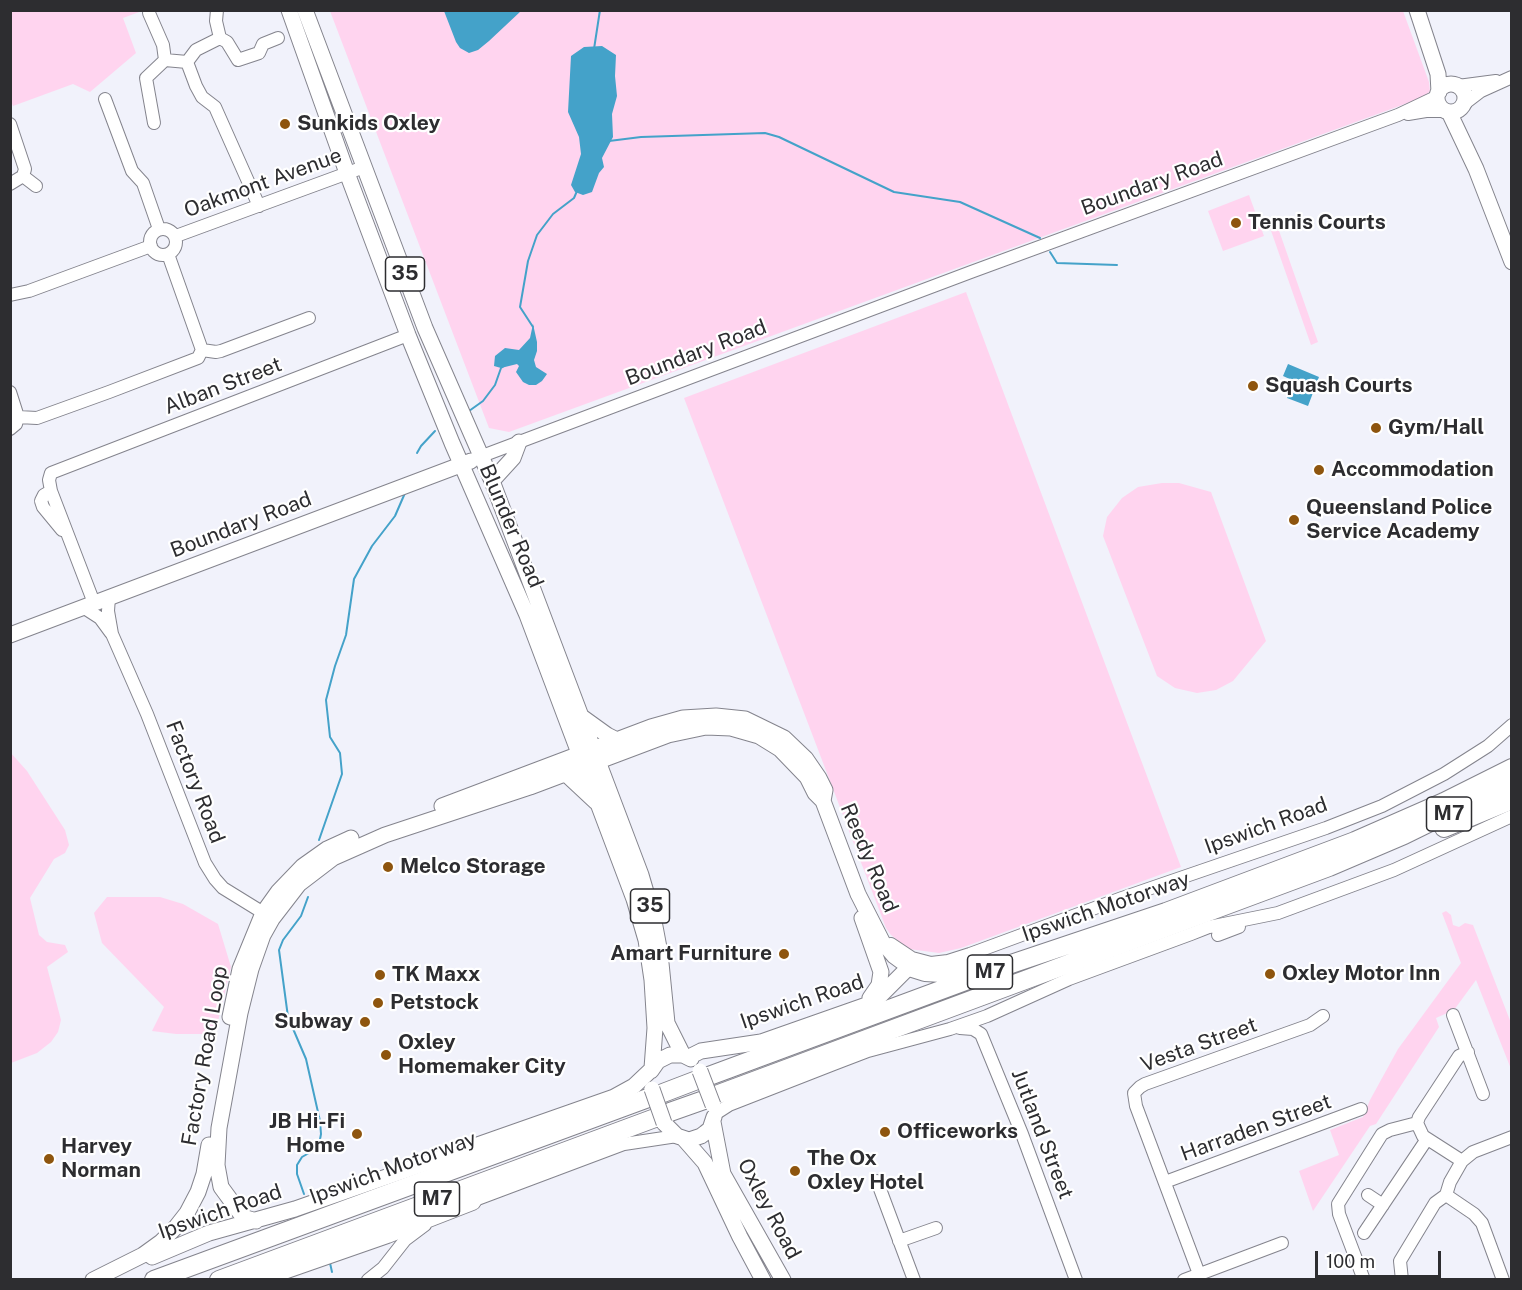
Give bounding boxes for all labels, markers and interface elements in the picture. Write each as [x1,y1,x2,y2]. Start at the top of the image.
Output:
place label: Sunkids Oxley [297,111,440,137]
marker: Sunkids Oxley [278,117,292,131]
street label: Oakmont Avenue [181,143,345,223]
street label: Boundary Road [1078,147,1226,221]
place label: Tennis Courts [1248,210,1386,236]
marker: Tennis Courts [1229,216,1243,230]
road number: 35 [386,257,424,291]
street label: Boundary Road [622,315,770,391]
street label: Alban Street [161,352,285,420]
place label: Squash Courts [1265,373,1413,399]
marker: Squash Courts [1246,379,1260,393]
place label: Gym/Hall [1388,415,1484,441]
marker: Gym/Hall [1369,421,1383,435]
place label: Accommodation [1331,457,1494,483]
street label: Blunder Road [474,460,548,592]
marker: Accommodation [1312,463,1326,477]
street label: Boundary Road [167,487,315,563]
place label: Queensland Police Service Academy [1306,495,1492,545]
marker: Queensland Police Service Academy [1287,513,1301,527]
street label: Factory Road [160,717,230,847]
street label: Ipswich Road [1201,792,1331,860]
road number: M7 [1426,797,1472,831]
street label: Reedy Road [835,800,903,916]
place label: Melco Storage [400,854,546,880]
marker: Melco Storage [381,860,395,874]
street label: Ipswich Motorway [1019,866,1193,948]
road number: 35 [630,889,670,923]
place label: Amart Furniture [610,941,772,967]
marker: Amart Furniture [777,947,791,961]
road number: M7 [968,955,1012,989]
place label: Oxley Motor Inn [1282,961,1440,987]
place label: TK Maxx [392,962,480,988]
street label: Factory Road Loop [177,964,233,1148]
marker: Oxley Motor Inn [1263,967,1277,981]
marker: TK Maxx [373,968,387,982]
street label: Ipswich Road [737,969,867,1035]
place label: Petstock [390,990,479,1016]
marker: Petstock [371,996,385,1010]
place label: Subway [274,1009,353,1035]
street label: Vesta Street [1138,1012,1260,1078]
marker: Subway [358,1015,372,1029]
place label: Oxley Homemaker City [398,1030,566,1080]
marker: Oxley Homemaker City [379,1048,393,1062]
street label: Jutland Street [1006,1065,1078,1203]
street label: Harraden Street [1177,1089,1335,1167]
place label: JB Hi-Fi Home [269,1109,345,1159]
place label: Officeworks [897,1119,1018,1145]
marker: Officeworks [878,1125,892,1139]
street label: Ipswich Motorway [306,1126,480,1210]
marker: JB Hi-Fi Home [350,1127,364,1141]
place label: Harvey Norman [61,1134,141,1184]
place label: The Ox Oxley Hotel [807,1146,924,1196]
marker: Harvey Norman [42,1152,56,1166]
street label: Oxley Road [732,1154,806,1264]
marker: The Ox Oxley Hotel [788,1164,802,1178]
street label: Ipswich Road [155,1179,285,1245]
road number: M7 [414,1182,460,1216]
scale bar [1318,1239,1444,1277]
text: 100 m [1326,1251,1375,1272]

